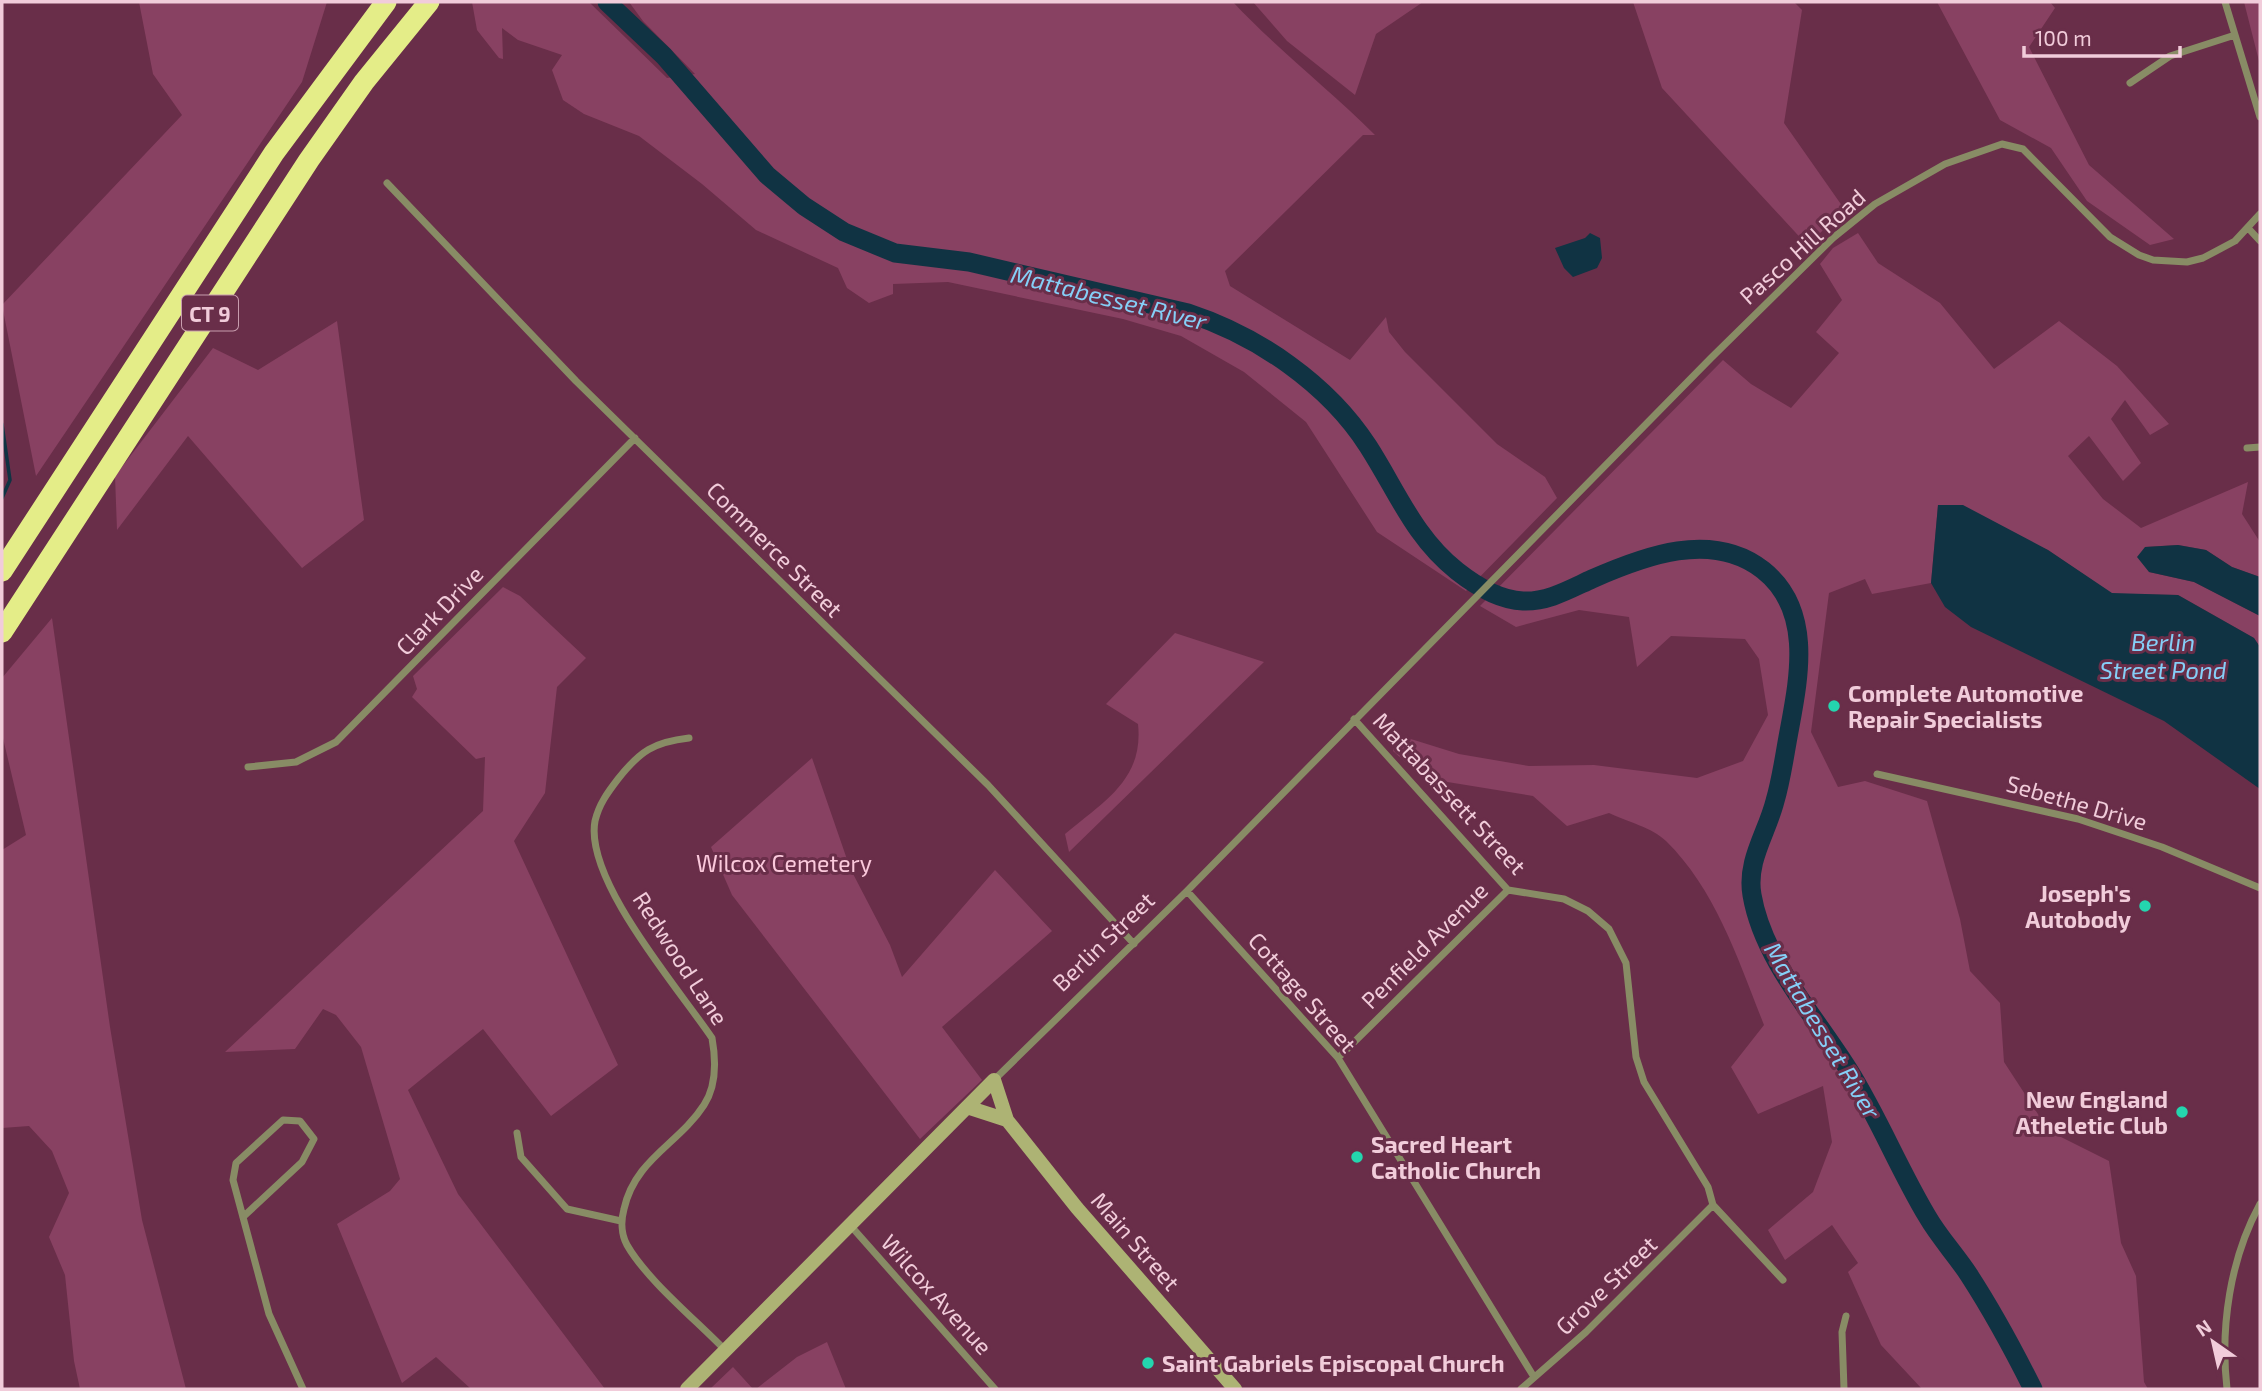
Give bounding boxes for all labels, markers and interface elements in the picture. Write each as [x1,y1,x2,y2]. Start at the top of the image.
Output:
scale bar [2024,14,2180,58]
text: 100 m [2035,25,2092,50]
street label: Pasco Hill Road [1733,182,1871,310]
water label: Mattabesset River [1008,259,1210,335]
road number: CT 9 [182,296,238,330]
street label: Commerce Street [701,475,849,623]
street label: Clark Drive [390,560,488,660]
water label: Berlin Street Pond [2099,627,2227,684]
place label: Complete Automotive Repair Specialists [1848,679,2084,733]
marker: Complete Automotive Repair Specialists [1826,698,1842,714]
street label: Mattabassett Street [1368,706,1532,880]
street label: Sebethe Drive [2003,769,2151,835]
park label: Wilcox Cemetery [696,849,872,877]
street label: Penfield Avenue [1355,876,1493,1014]
place label: Joseph's Autobody [2025,879,2131,933]
street label: Berlin Street [1046,885,1160,996]
street label: Redwood Lane [628,886,734,1030]
marker: Joseph's Autobody [2137,898,2153,914]
street label: Cottage Street [1243,926,1363,1058]
water label: Mattabesset River [1759,936,1887,1124]
place label: New England Atheletic Club [2016,1085,2168,1139]
marker: New England Atheletic Club [2174,1104,2190,1120]
place label: Sacred Heart Catholic Church [1371,1130,1541,1184]
marker: Sacred Heart Catholic Church [1349,1149,1365,1165]
street label: Main Street [1086,1186,1186,1296]
street label: Wilcox Avenue [876,1228,998,1360]
street label: Grove Street [1550,1230,1663,1340]
north arrow [2178,1307,2248,1377]
text: N [2191,1314,2215,1341]
place label: Saint Gabriels Episcopal Church [1162,1349,1505,1377]
marker: Saint Gabriels Episcopal Church [1140,1355,1156,1371]

